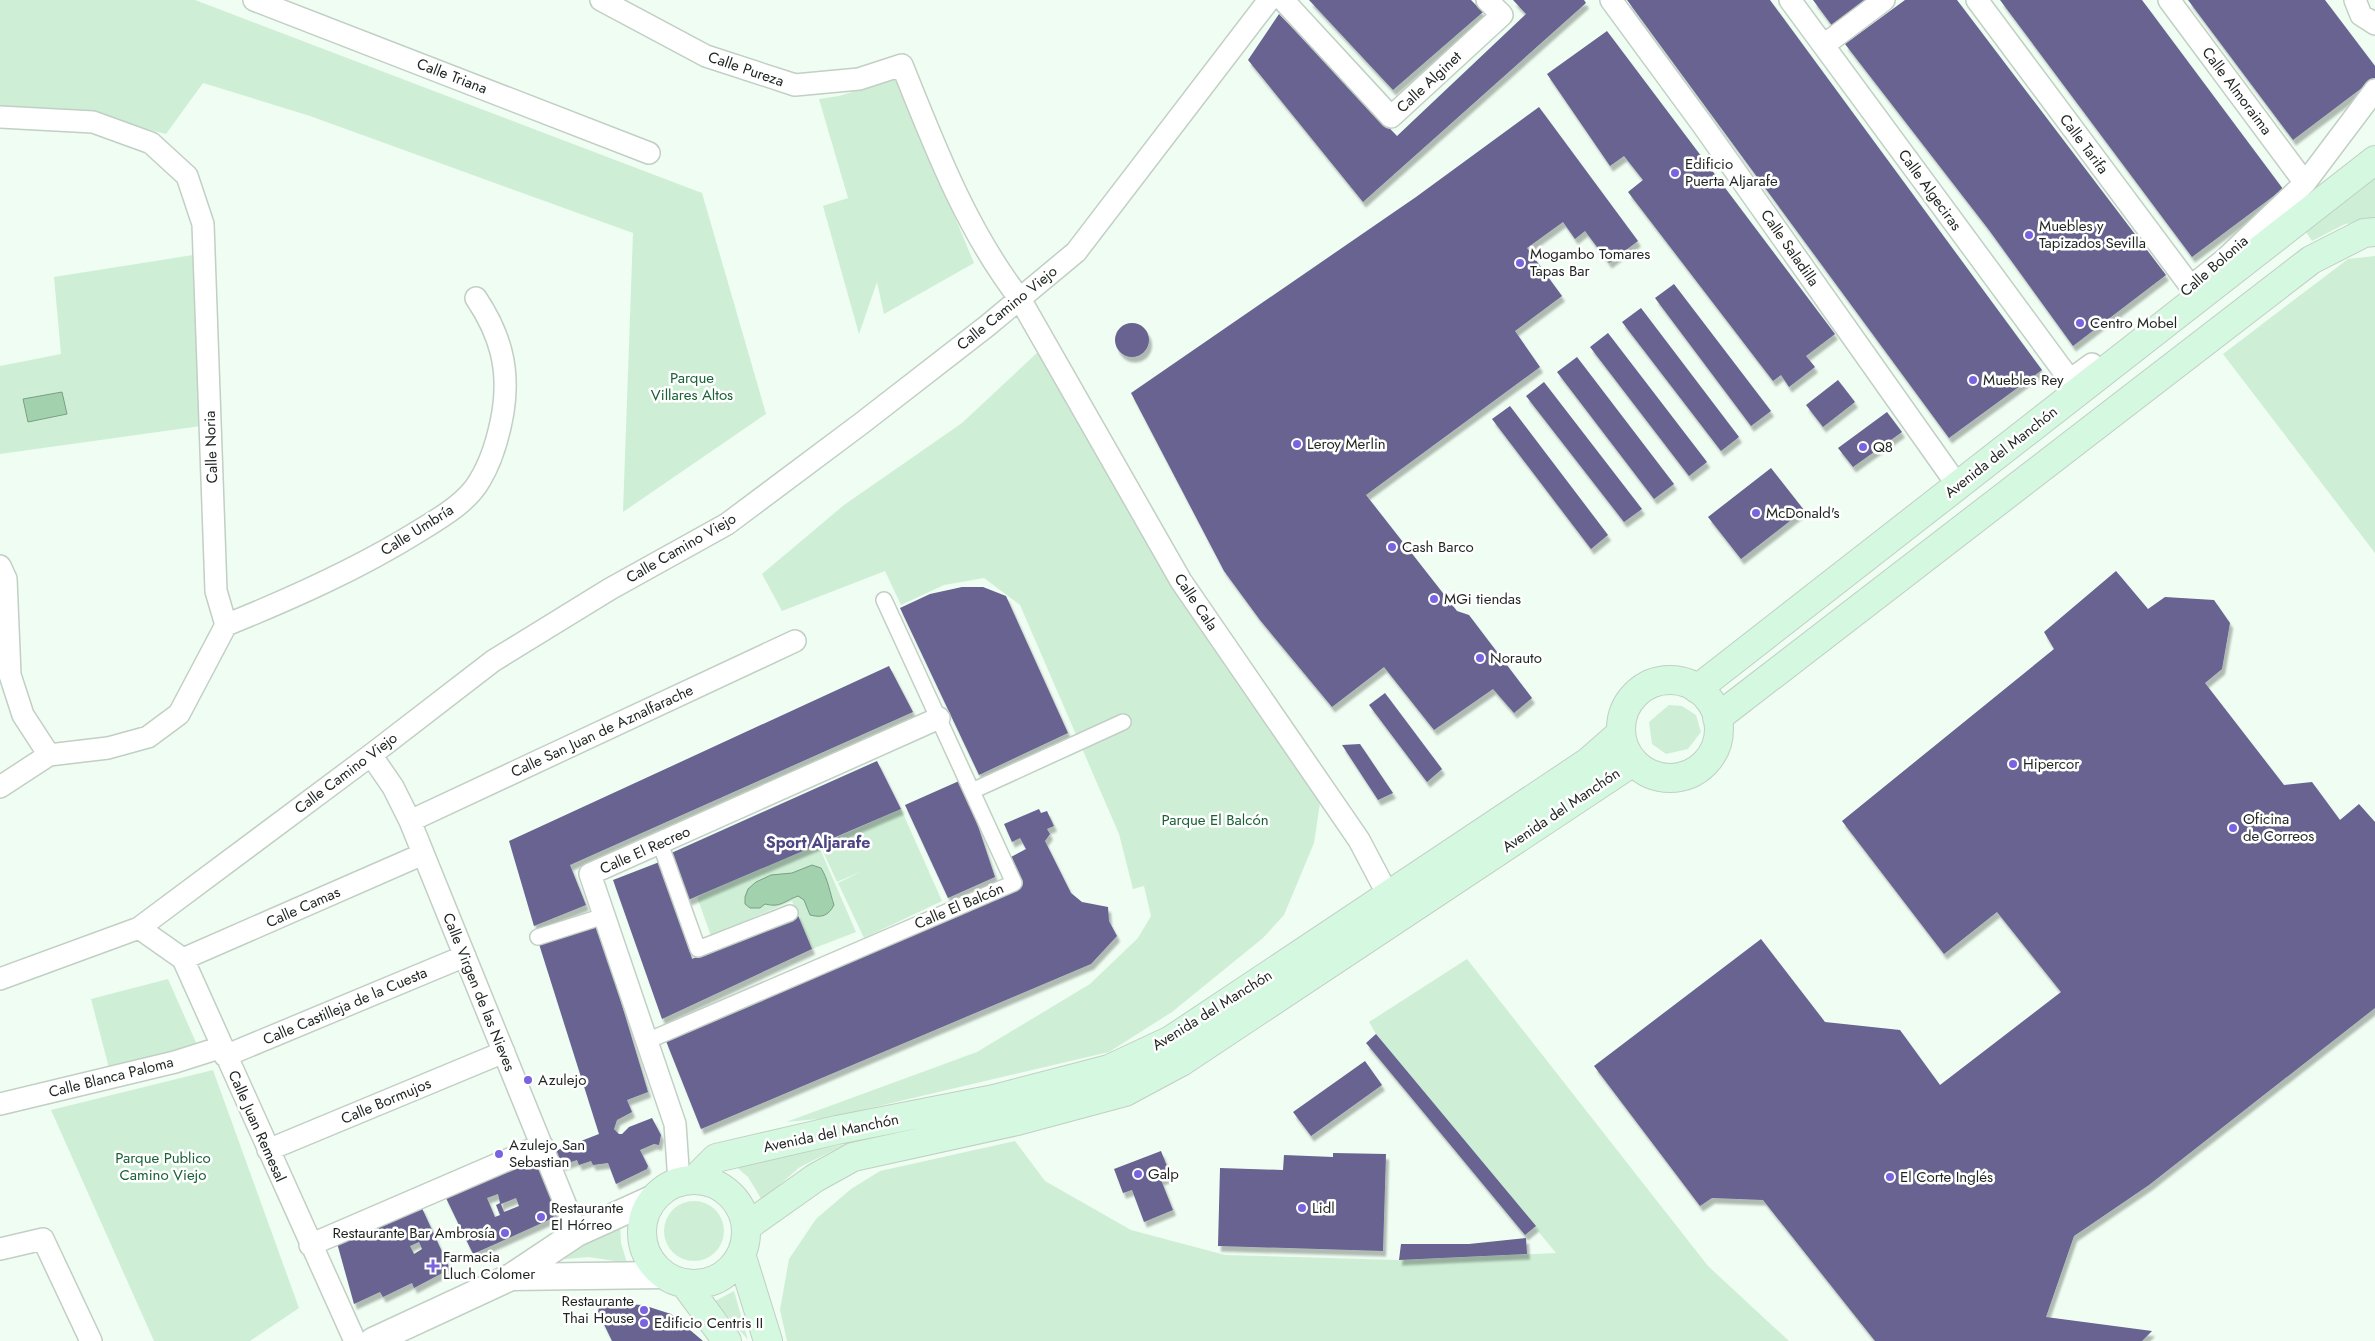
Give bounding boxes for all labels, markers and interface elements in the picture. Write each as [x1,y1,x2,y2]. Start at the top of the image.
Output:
street label: Calle Almoraima [2197,42,2277,140]
street label: Calle Pureza [705,46,787,92]
street label: Calle Alginet [1392,46,1467,118]
street label: Calle Triana [414,53,490,99]
street label: Calle Tarifa [2054,109,2114,179]
street label: Calle Algeciras [1893,145,1967,235]
place label: Edificio Puerta Aljarafe [1685,153,1778,192]
marker: Edificio Puerta Aljarafe [1669,167,1681,179]
street label: Calle Saladilla [1755,205,1825,291]
place label: Muebles y Tapizados Sevilla [2039,215,2146,254]
marker: Muebles y Tapizados Sevilla [2023,229,2035,241]
street label: Calle Bolonia [2175,230,2253,302]
place label: Mogambo Tomares Tapas Bar [1530,243,1650,282]
marker: Mogambo Tomares Tapas Bar [1514,257,1526,269]
street label: Calle Camino Viejo [952,261,1062,355]
place label: Centro Mobel [2090,312,2177,334]
marker: Centro Mobel [2074,317,2086,329]
park label: Parque Villares Altos [651,367,733,406]
place label: Muebles Rey [1983,369,2064,391]
marker: Muebles Rey [1967,374,1979,386]
street label: Avenida del Manchón [1940,401,2062,503]
street label: Calle Noria [199,410,223,484]
place label: Leroy Merlin [1307,433,1386,455]
place label: Q8 [1873,436,1893,458]
marker: Leroy Merlin [1291,438,1303,450]
marker: Q8 [1857,441,1869,453]
street label: Calle Umbría [376,499,458,561]
place label: McDonald's [1766,502,1840,524]
marker: McDonald's [1750,507,1762,519]
street label: Calle Camino Viejo [622,508,740,588]
place label: Cash Barco [1402,536,1474,558]
marker: Cash Barco [1386,541,1398,553]
street label: Calle Cala [1169,569,1223,635]
place label: MGi tiendas [1444,588,1521,610]
marker: MGi tiendas [1428,593,1440,605]
place label: Norauto [1490,647,1542,669]
marker: Norauto [1474,652,1486,664]
street label: Calle San Juan de Aznalfarache [507,679,697,783]
street label: Calle Camino Viejo [290,727,402,819]
place label: Hipercor [2023,753,2080,775]
marker: Hipercor [2007,758,2019,770]
street label: Avenida del Manchón [1498,762,1624,858]
place label: Oficina de Correos [2243,808,2314,847]
park label: Parque El Balcón [1161,809,1269,831]
street label: Calle El Recreo [596,820,694,880]
marker: Oficina de Correos [2227,822,2239,834]
district label: Sport Aljarafe [766,831,870,854]
street label: Calle El Balcón [911,877,1007,935]
street label: Calle Camas [262,881,344,933]
street label: Calle Virgen de las Nieves [437,909,521,1075]
street label: Calle Castilleja de la Cuesta [260,961,430,1051]
street label: Avenida del Manchón [1148,964,1276,1056]
street label: Calle Blanca Paloma [46,1051,176,1103]
street label: Calle Juan Remesal [223,1067,291,1185]
place label: Azulejo [538,1069,586,1091]
street label: Calle Bormujos [338,1072,434,1130]
marker: Azulejo [522,1074,534,1086]
street label: Avenida del Manchón [761,1108,901,1158]
place label: Azulejo San Sebastian [509,1134,585,1173]
park label: Parque Publico Camino Viejo [115,1147,211,1186]
marker: Azulejo San Sebastian [493,1148,505,1160]
place label: Galp [1148,1163,1179,1185]
place label: El Corte Inglés [1900,1166,1993,1188]
marker: Galp [1132,1168,1144,1180]
marker: El Corte Inglés [1884,1171,1896,1183]
place label: Restaurante El Hórreo [551,1197,624,1236]
place label: Lidl [1312,1197,1335,1219]
marker: Lidl [1296,1202,1308,1214]
marker: Restaurante El Hórreo [535,1211,547,1223]
place label: Restaurante Bar Ambrosía [332,1222,495,1244]
marker: Restaurante Bar Ambrosía [499,1227,511,1239]
place label: Farmacia Lluch Colomer [443,1246,536,1285]
marker: Farmacia Lluch Colomer [427,1260,439,1272]
place label: Restaurante Thai House [562,1290,634,1329]
marker: Restaurante Thai House [638,1304,650,1316]
place label: Edificio Centris II [654,1312,763,1334]
marker: Edificio Centris II [638,1317,650,1329]

